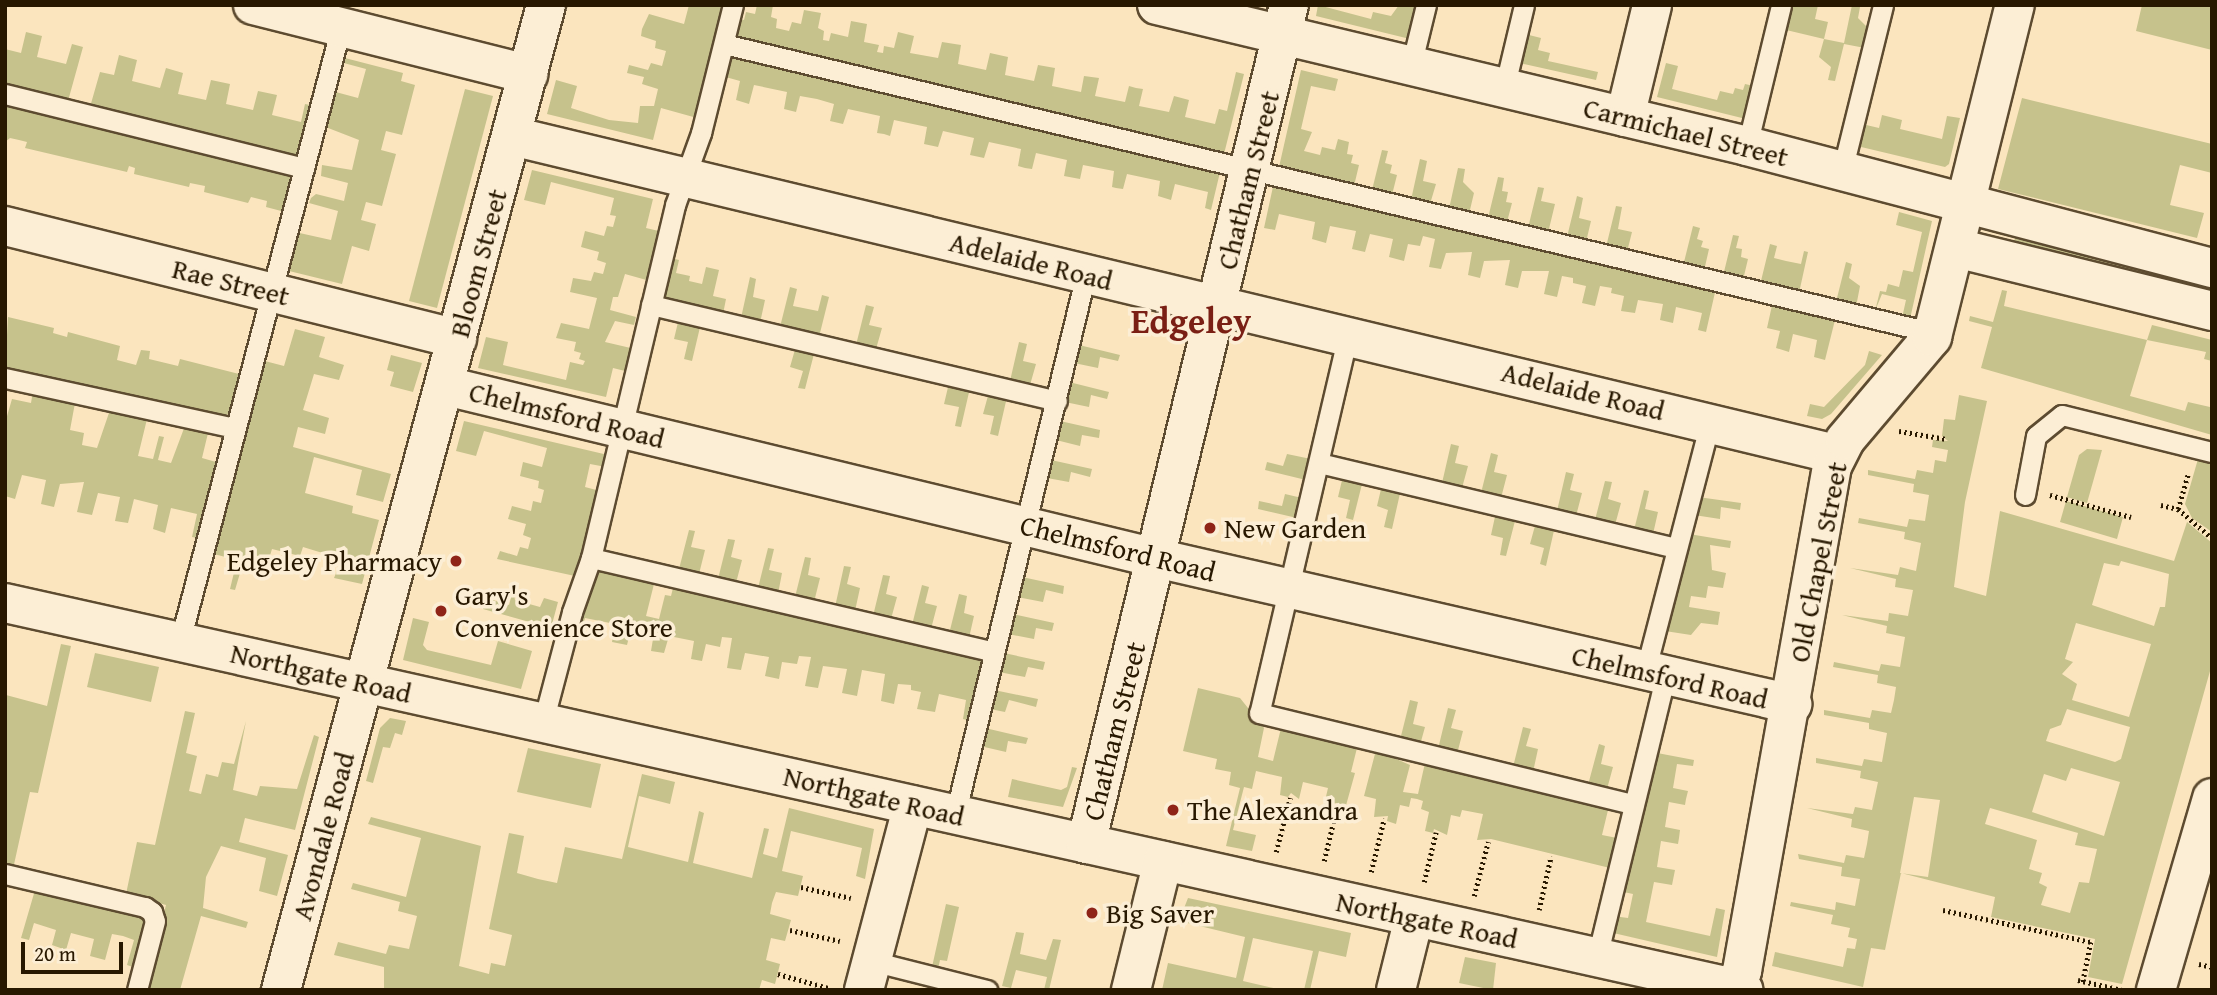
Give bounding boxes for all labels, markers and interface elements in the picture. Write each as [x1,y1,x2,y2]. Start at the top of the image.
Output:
street label: Chatham Street [1210,87,1286,273]
street label: Carmichael Street [1580,90,1792,174]
street label: Bloom Street [442,185,514,341]
street label: Adelaide Road [946,225,1116,297]
street label: Rae Street [169,251,293,313]
district label: Edgeley [1131,300,1251,342]
street label: Adelaide Road [1498,355,1668,427]
street label: Chelmsford Road [466,374,668,456]
street label: Old Chapel Street [1782,459,1854,665]
street label: Chelmsford Road [1017,507,1219,589]
place label: New Garden [1224,511,1366,545]
marker: New Garden [1202,520,1218,536]
place label: Edgeley Pharmacy [227,544,442,578]
marker: Edgeley Pharmacy [448,553,464,569]
place label: Gary's Convenience Store [455,578,673,644]
marker: Gary's Convenience Store [433,603,449,619]
street label: Northgate Road [227,636,415,710]
street label: Chatham Street [1076,638,1152,824]
street label: Chelmsford Road [1569,638,1771,716]
street label: Avondale Road [284,748,362,924]
street label: Northgate Road [780,759,968,833]
place label: The Alexandra [1187,793,1358,827]
marker: The Alexandra [1165,802,1181,818]
street label: Northgate Road [1333,884,1521,956]
place label: Big Saver [1106,896,1214,930]
marker: Big Saver [1084,905,1100,921]
scale bar [24,928,126,972]
text: 20 m [34,938,76,969]

